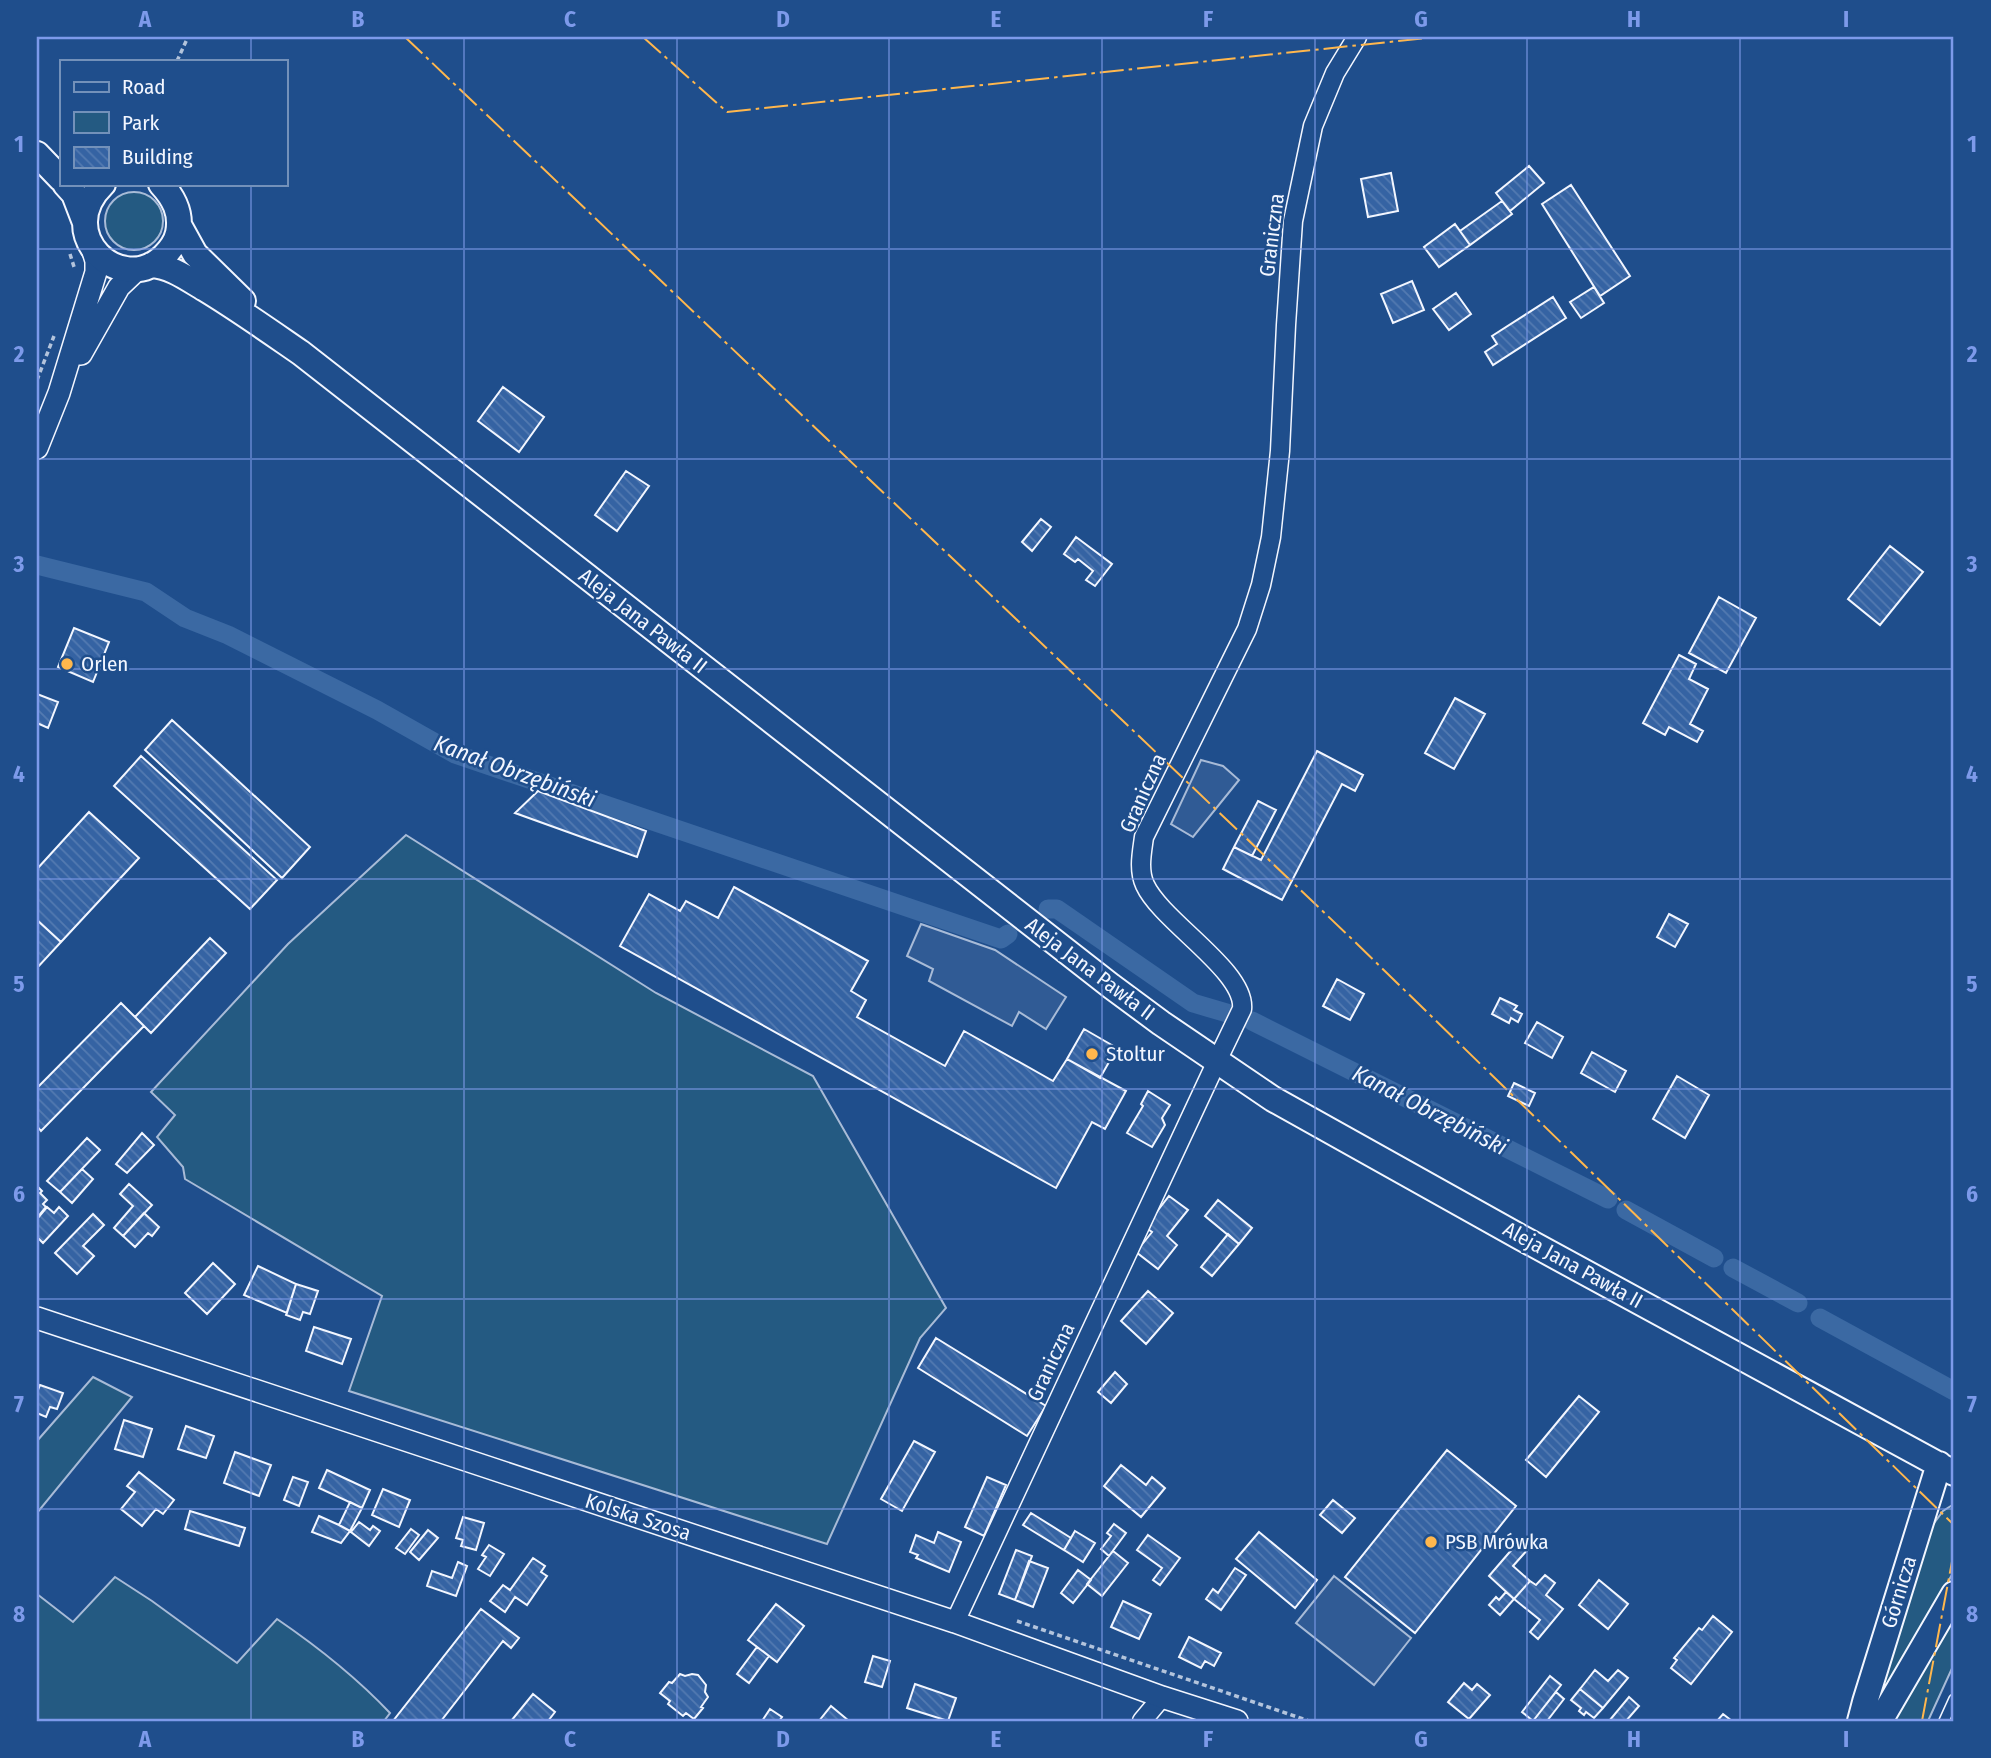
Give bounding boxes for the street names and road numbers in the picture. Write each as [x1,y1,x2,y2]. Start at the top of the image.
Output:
street label: Graniczna [1254,192,1290,278]
street label: Aleja Jana Pawła II [574,563,712,679]
street label: Graniczna [1114,749,1172,837]
street label: Aleja Jana Pawła II [1020,912,1160,1026]
street label: Aleja Jana Pawła II [1499,1216,1647,1314]
street label: Graniczna [1021,1318,1081,1406]
street label: Kolska Szosa [582,1488,694,1546]
street label: Górnicza [1876,1553,1922,1631]

